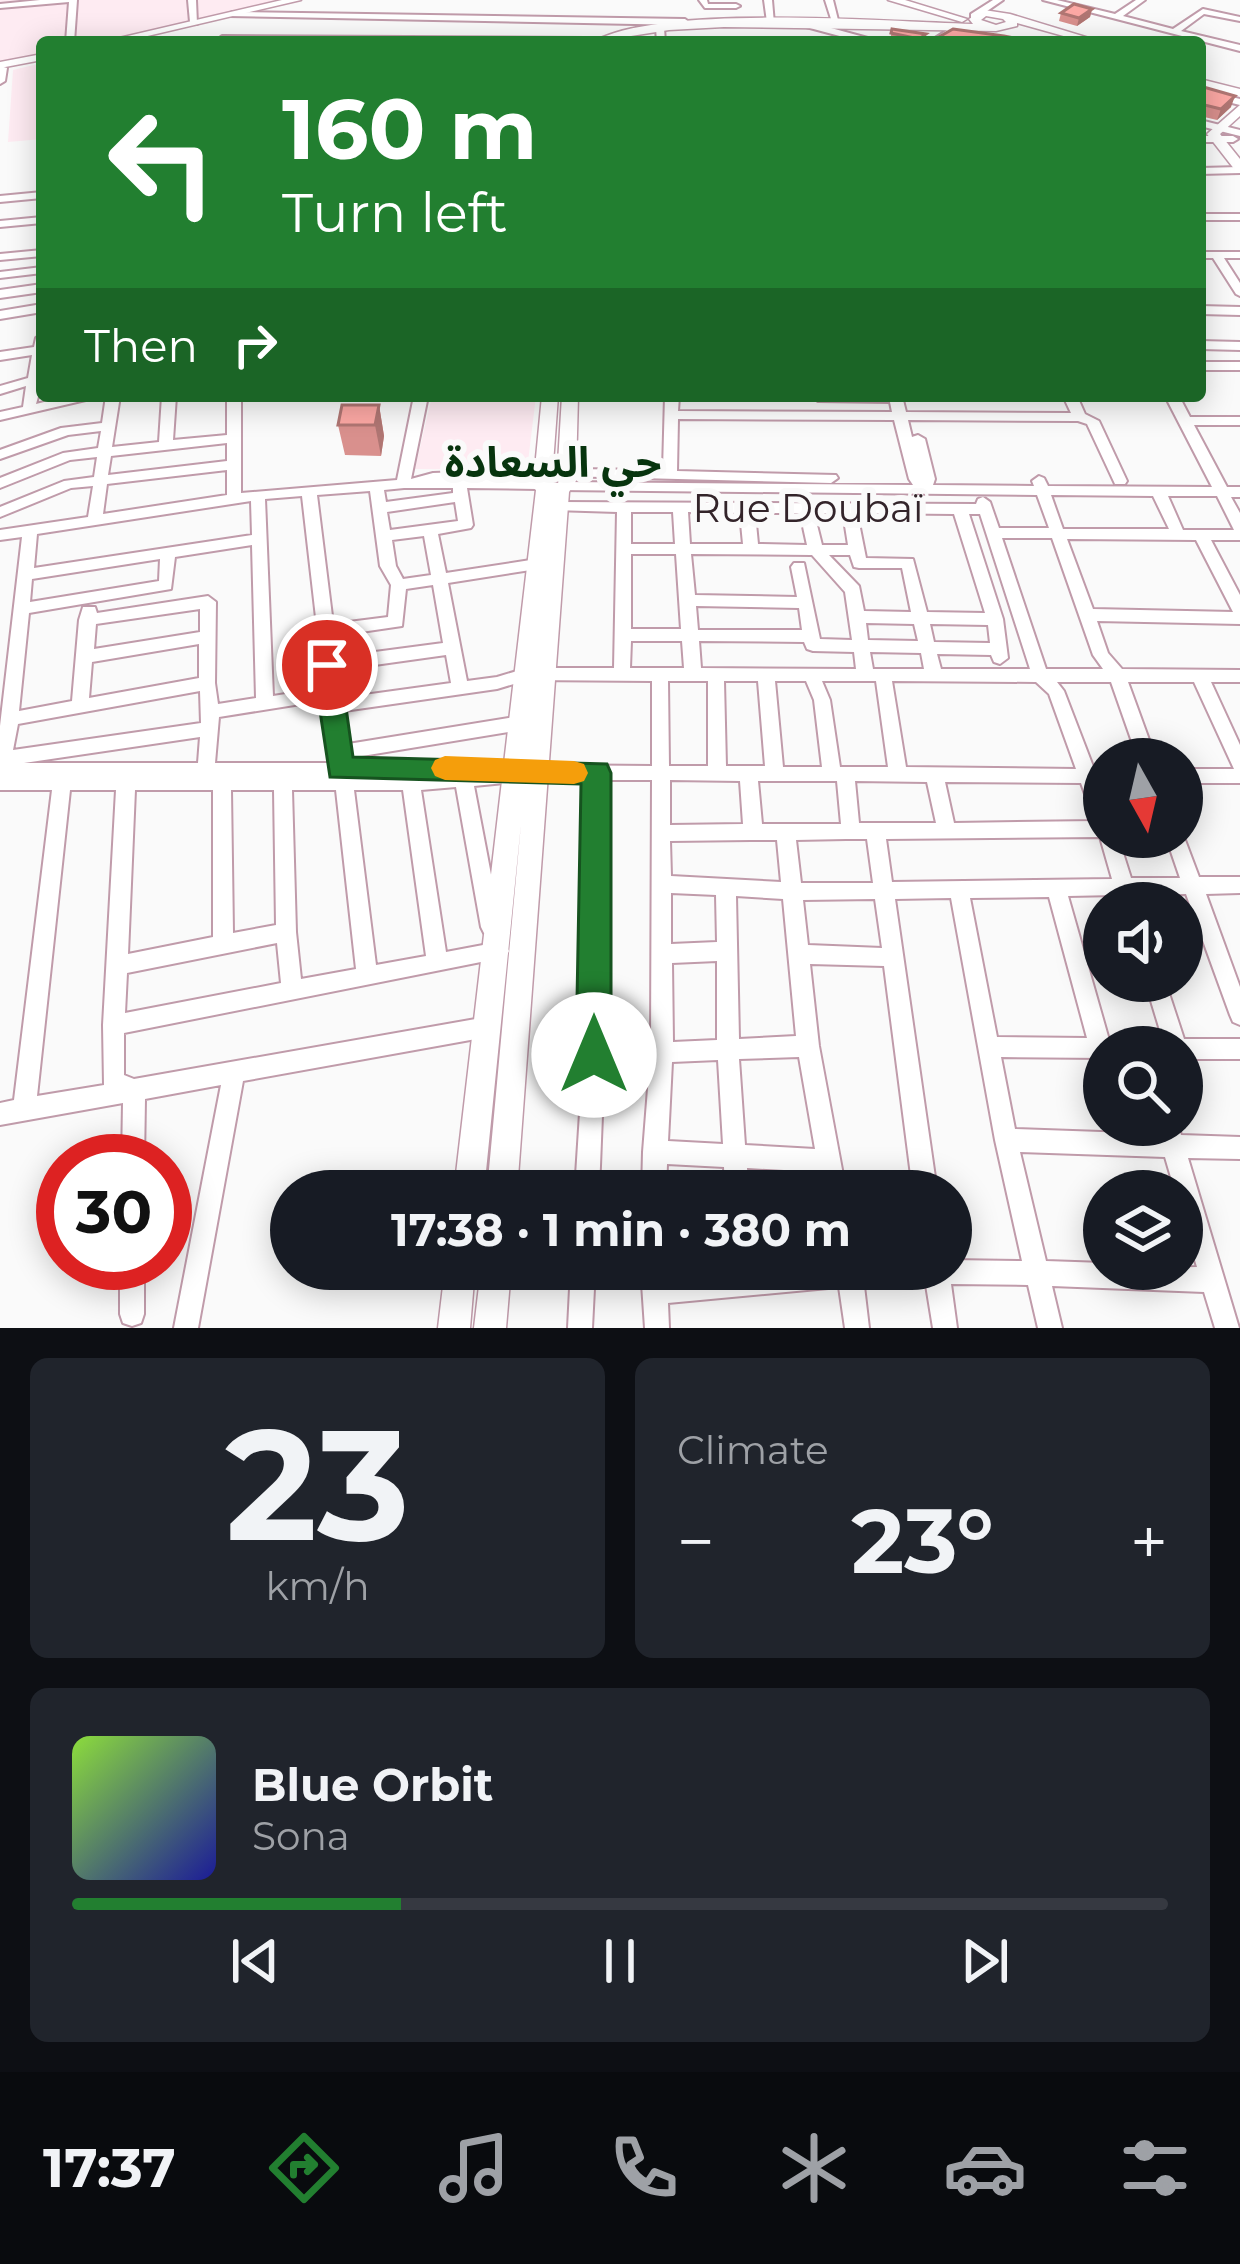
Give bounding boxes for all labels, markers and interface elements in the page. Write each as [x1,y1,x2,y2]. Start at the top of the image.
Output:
text: 160 m [282,78,537,180]
icon: left [84,84,240,240]
text: Turn left [282,180,508,246]
icon: right [222,312,288,378]
text: Then [84,318,198,373]
district label: حي السعادة [445,436,661,497]
street label: Rue Doubaï [693,484,923,532]
pin [276,614,378,716]
icon: arrive [294,632,360,698]
north arrow [1083,738,1203,858]
map controls [1083,738,1203,1290]
button: sound [1083,882,1203,1002]
position arrow [531,992,657,1118]
button: search [1083,1026,1203,1146]
speed limit sign: 30 [36,1134,192,1290]
button: layers [1083,1170,1203,1290]
text: 17:38 · 1 min · 380 m [391,1202,851,1257]
text: 23 [225,1389,410,1579]
text: Climate [677,1426,829,1474]
text: 23° [851,1486,994,1596]
text: − [677,1501,715,1582]
text: + [1130,1501,1168,1582]
text: km/h [265,1562,370,1610]
text: Blue Orbit [252,1757,493,1812]
text: Sona [252,1812,350,1860]
icon: previous [222,1928,288,1994]
icon: pause [587,1928,653,1994]
icon: next [952,1928,1018,1994]
icon: directions [262,2126,346,2210]
icon: music [432,2126,516,2210]
icon: phone [602,2126,686,2210]
icon: climate [772,2126,856,2210]
icon: car [943,2126,1027,2210]
icon: filters [1113,2126,1197,2210]
text: 17:37 [43,2135,176,2201]

